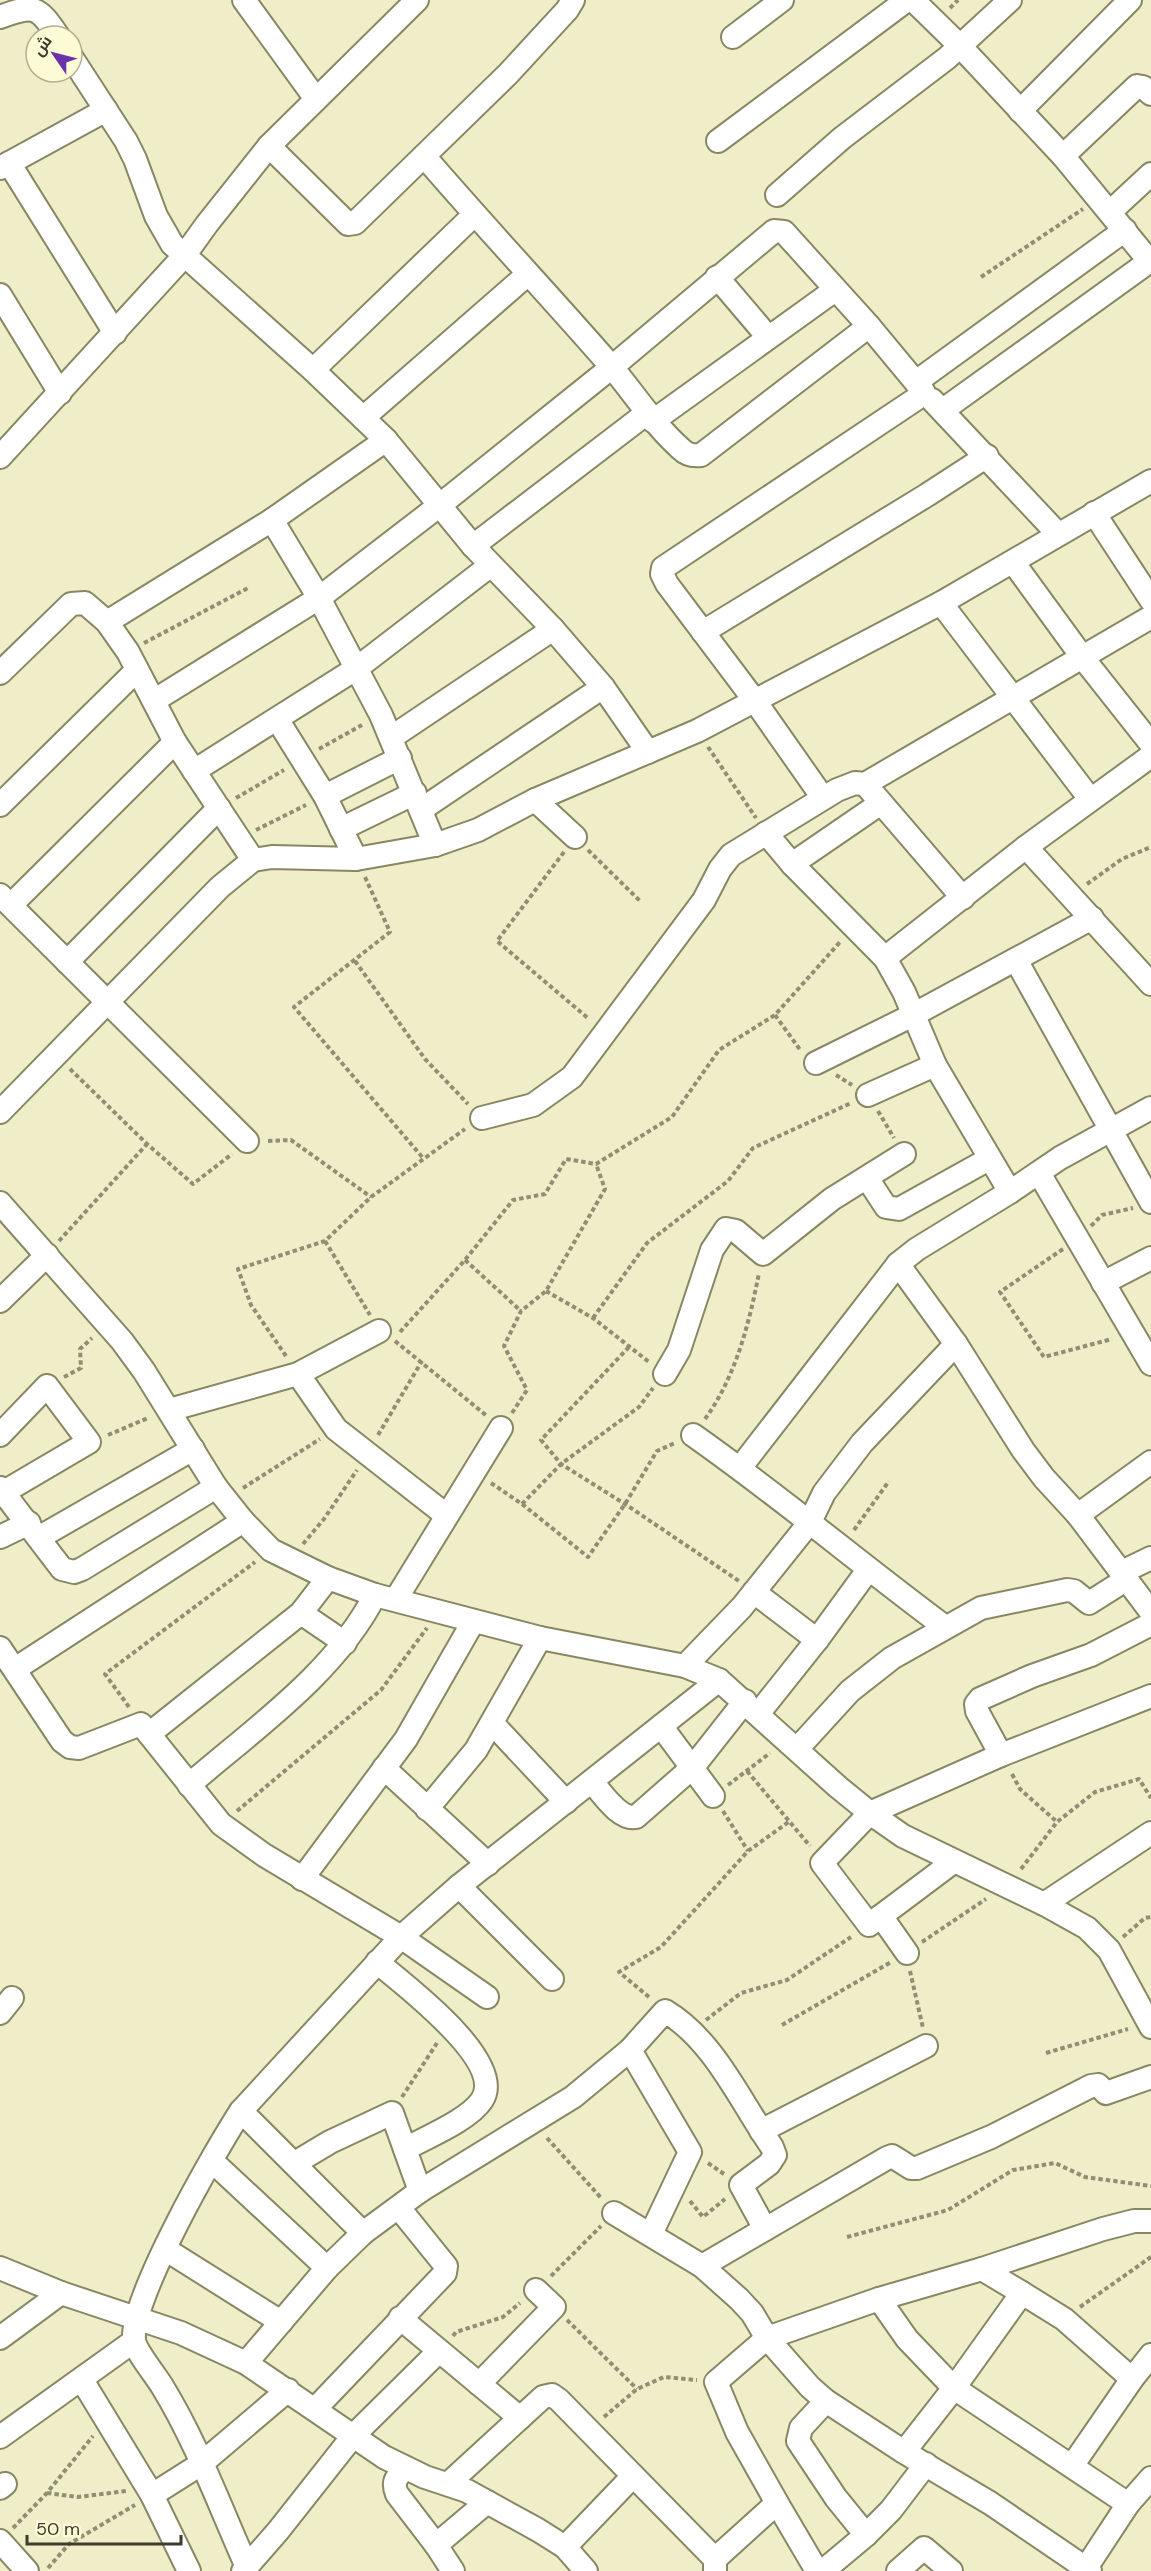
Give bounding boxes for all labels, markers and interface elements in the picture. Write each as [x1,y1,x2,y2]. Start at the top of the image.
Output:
north arrow [24,24,84,84]
text: ش [28,31,57,60]
scale bar [27,2508,182,2546]
text: 50 m [36,2517,80,2541]

